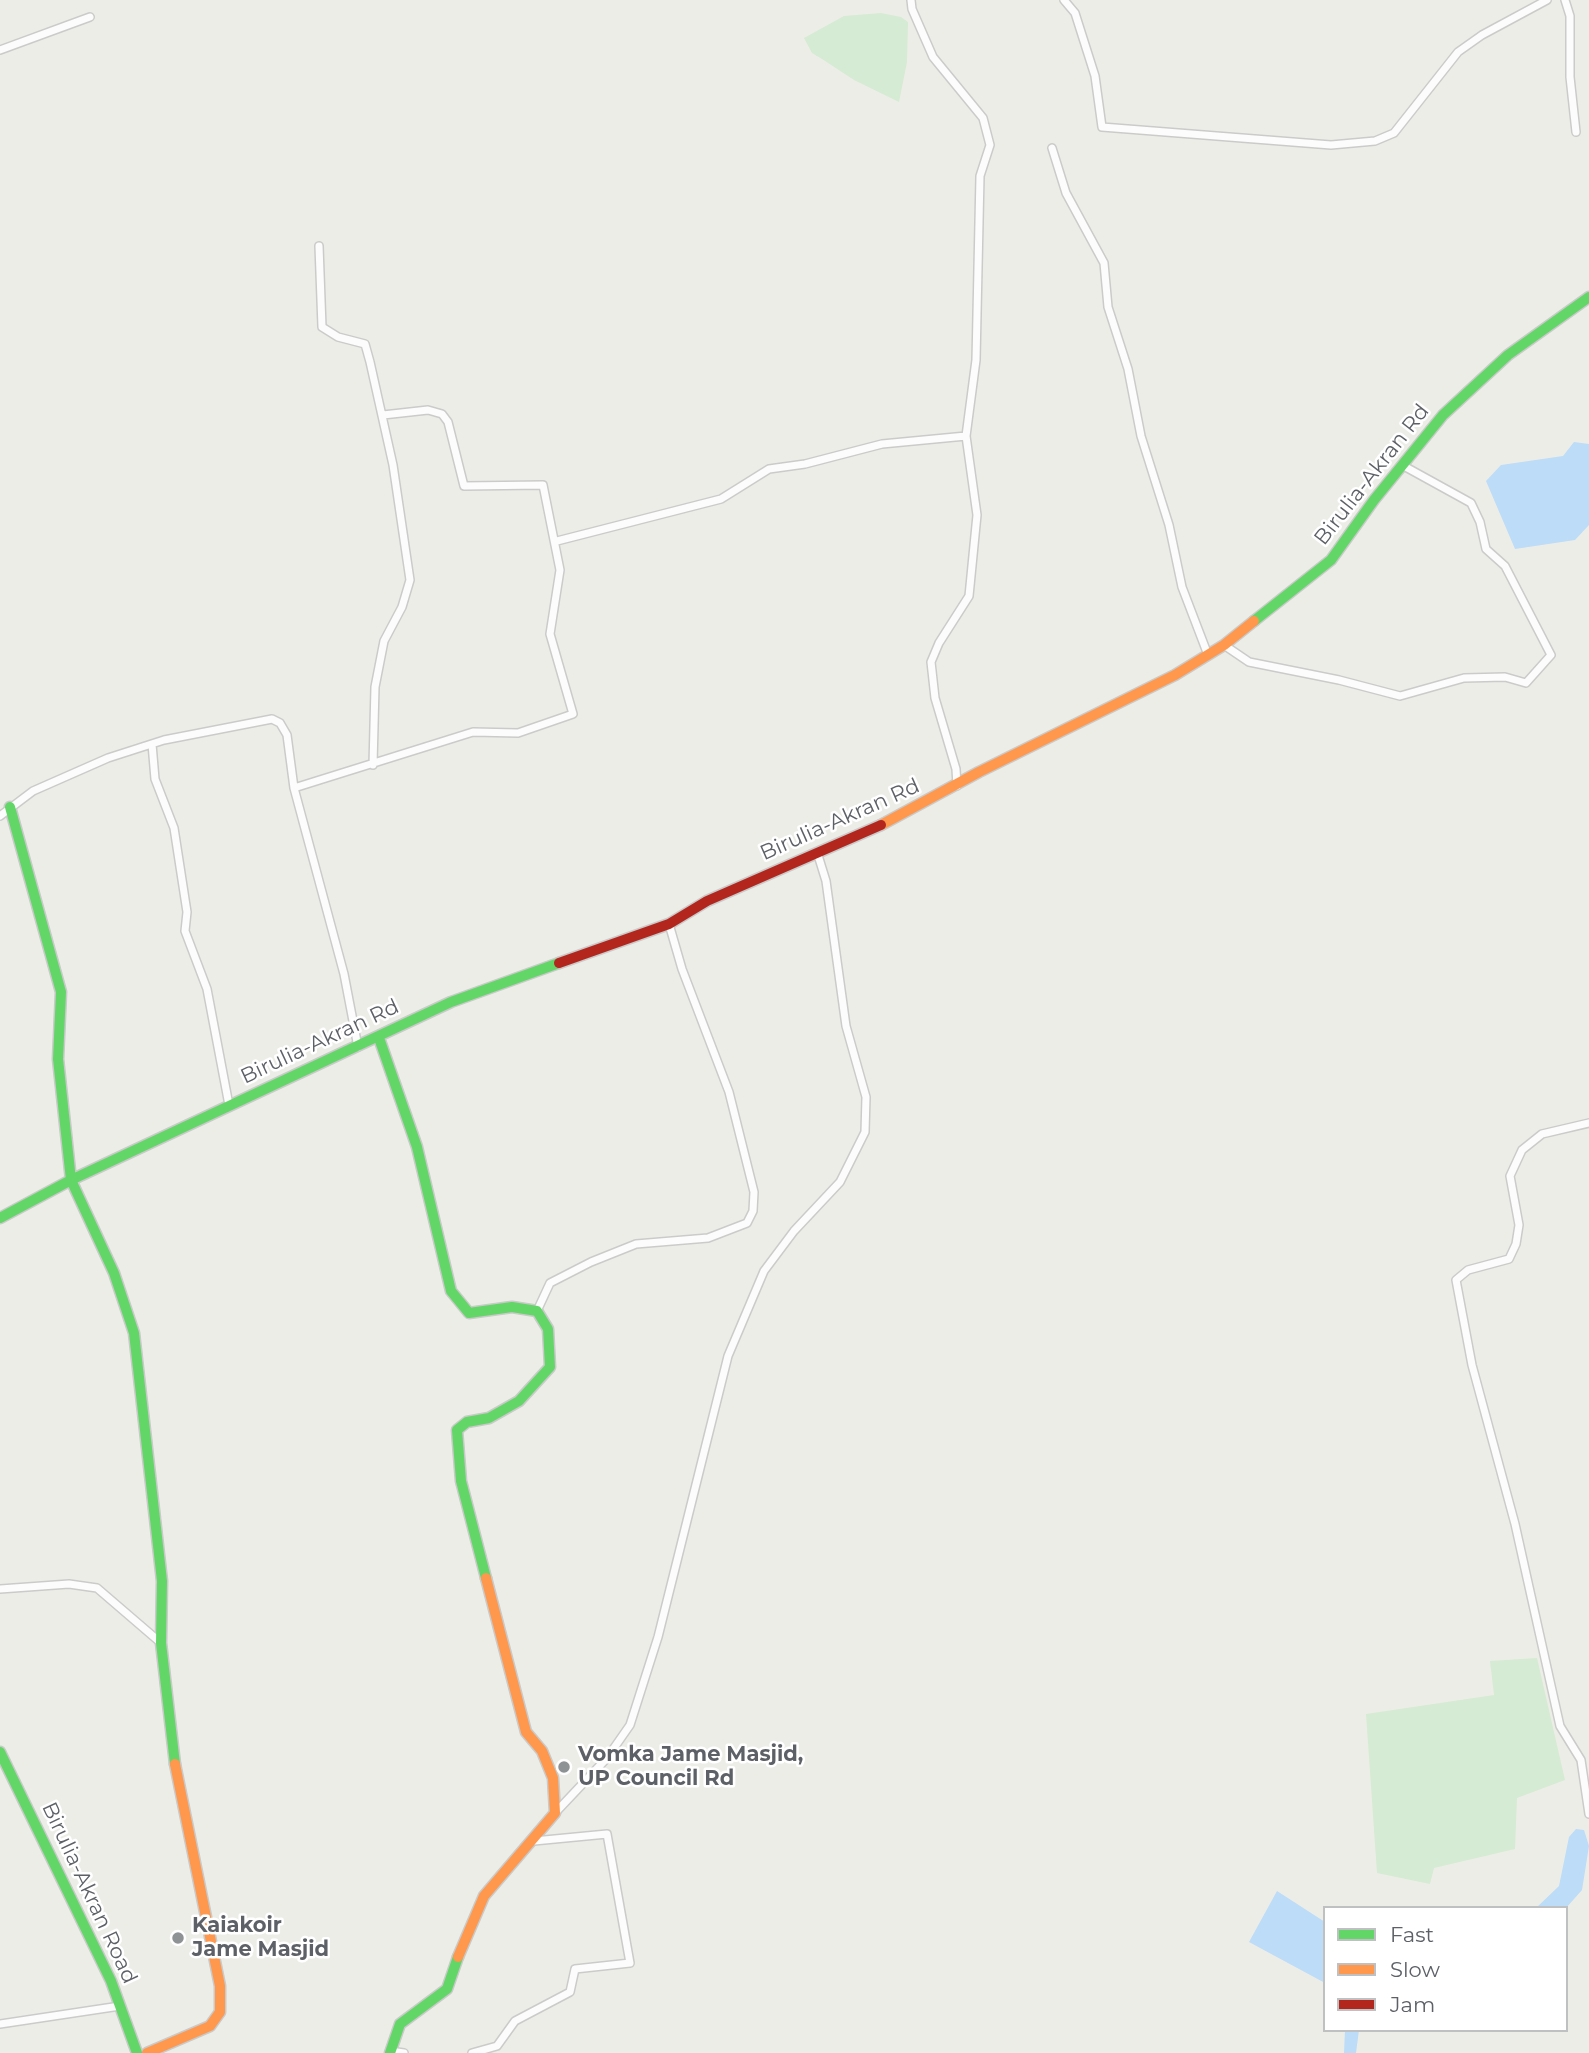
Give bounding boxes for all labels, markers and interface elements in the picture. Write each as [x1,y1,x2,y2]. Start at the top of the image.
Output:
street label: Birulia-Akran Rd [1309,399,1435,551]
street label: Birulia-Akran Rd [756,774,924,866]
street label: Birulia-Akran Rd [237,994,403,1090]
place label: Vomka Jame Masjid, UP Council Rd [578,1742,803,1792]
marker: Vomka Jame Masjid, UP Council Rd [556,1759,572,1775]
street label: Birulia-Akran Road [36,1798,142,1988]
legend [1323,1906,1568,2032]
place label: Kaiakoir Jame Masjid [192,1913,329,1963]
text: Fast [1390,1922,1434,1947]
marker: Kaiakoir Jame Masjid [170,1930,186,1946]
text: Slow [1390,1957,1440,1982]
text: Jam [1390,1992,1435,2017]

